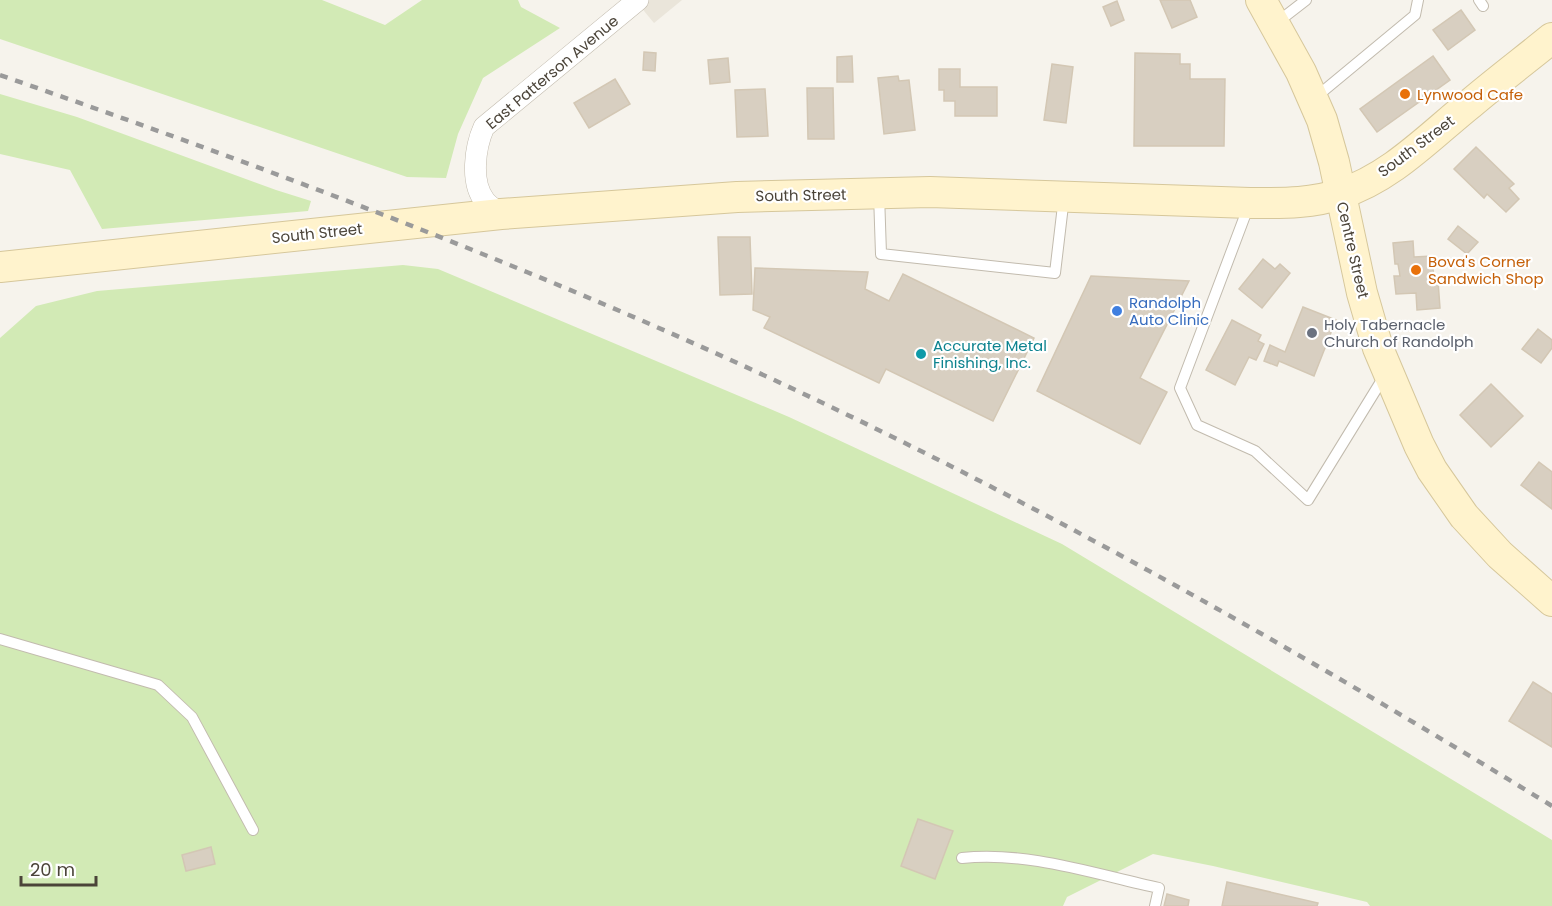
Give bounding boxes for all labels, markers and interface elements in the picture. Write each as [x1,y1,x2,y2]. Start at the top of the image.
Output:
street label: East Patterson Avenue [481,10,623,134]
place label: Lynwood Cafe [1417,84,1523,105]
marker: Lynwood Cafe [1398,87,1412,101]
street label: South Street [1373,110,1459,182]
street label: South Street [755,184,847,206]
street label: Centre Street [1332,200,1374,300]
street label: South Street [271,218,363,248]
place label: Bova's Corner Sandwich Shop [1428,251,1544,289]
marker: Bova's Corner Sandwich Shop [1409,263,1423,277]
place label: Randolph Auto Clinic [1129,292,1209,330]
marker: Randolph Auto Clinic [1110,304,1124,318]
place label: Holy Tabernacle Church of Randolph [1324,314,1474,352]
marker: Holy Tabernacle Church of Randolph [1305,326,1319,340]
place label: Accurate Metal Finishing, Inc. [933,335,1047,373]
marker: Accurate Metal Finishing, Inc. [914,347,928,361]
scale bar [21,849,96,887]
text: 20 m [30,857,75,882]

